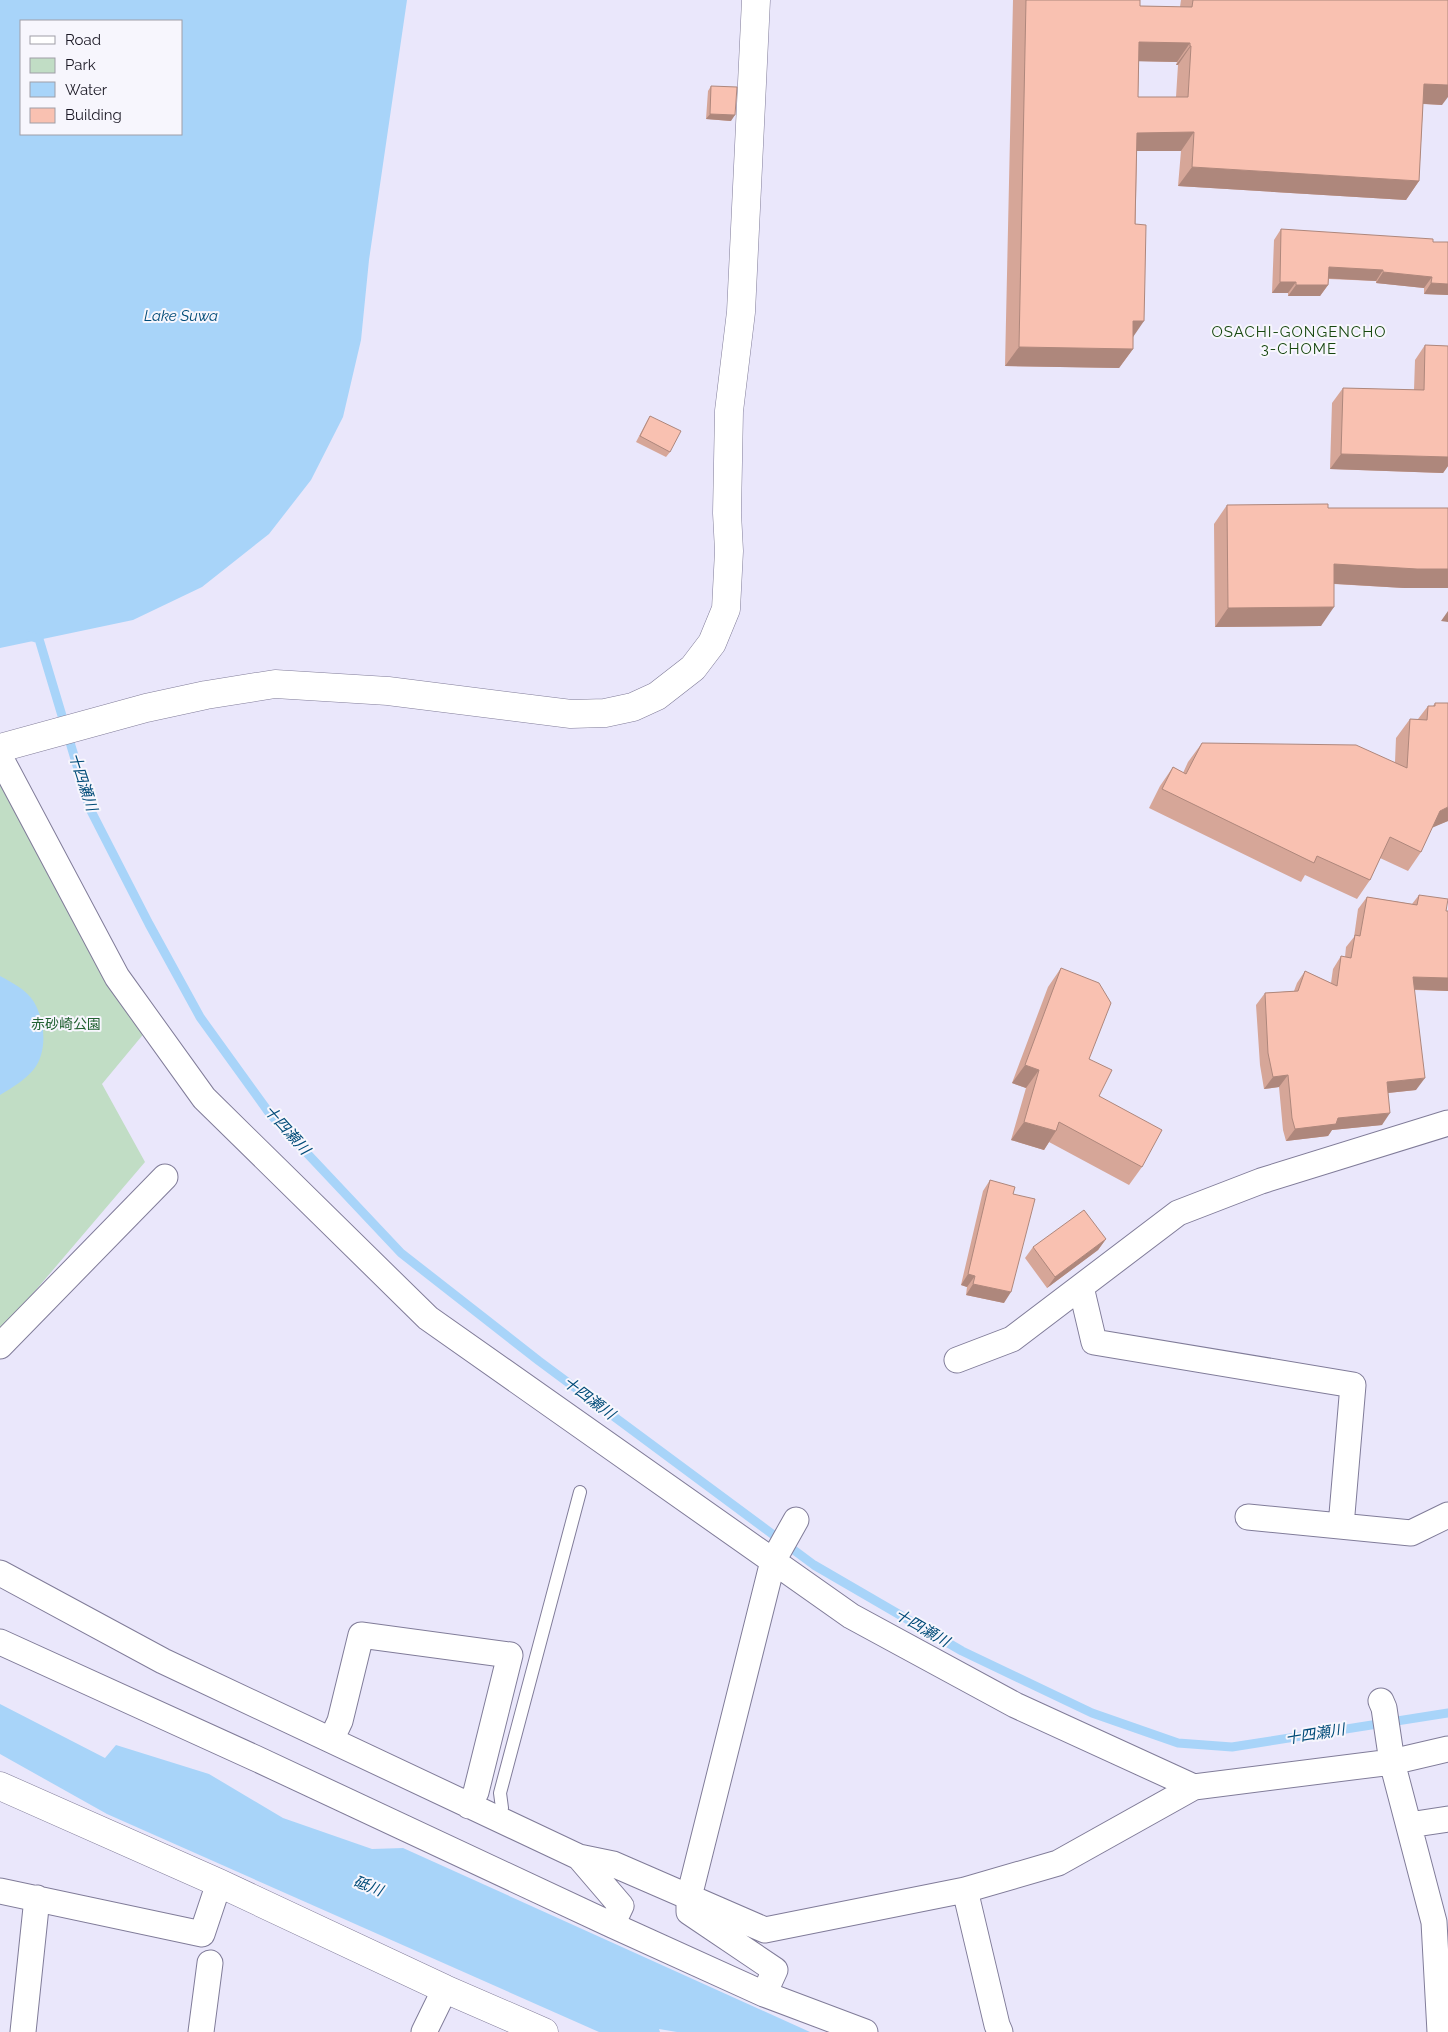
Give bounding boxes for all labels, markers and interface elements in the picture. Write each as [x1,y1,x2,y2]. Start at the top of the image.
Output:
legend [20,20,182,135]
text: Road [65,31,101,49]
text: Park [65,56,96,74]
text: Water [65,81,108,99]
text: Building [65,106,122,124]
water label: Lake Suwa [144,307,218,325]
district label: OSACHI-GONGENCHO 3-CHOME [1212,323,1387,358]
water label: 十四瀬川 [65,751,101,815]
park label: 赤砂崎公園 [31,1016,101,1032]
water label: 十四瀬川 [260,1102,315,1160]
water label: 十四瀬川 [560,1373,620,1424]
water label: 十四瀬川 [892,1605,954,1652]
water label: 十四瀬川 [1284,1720,1348,1748]
water label: 砥川 [351,1872,387,1900]

